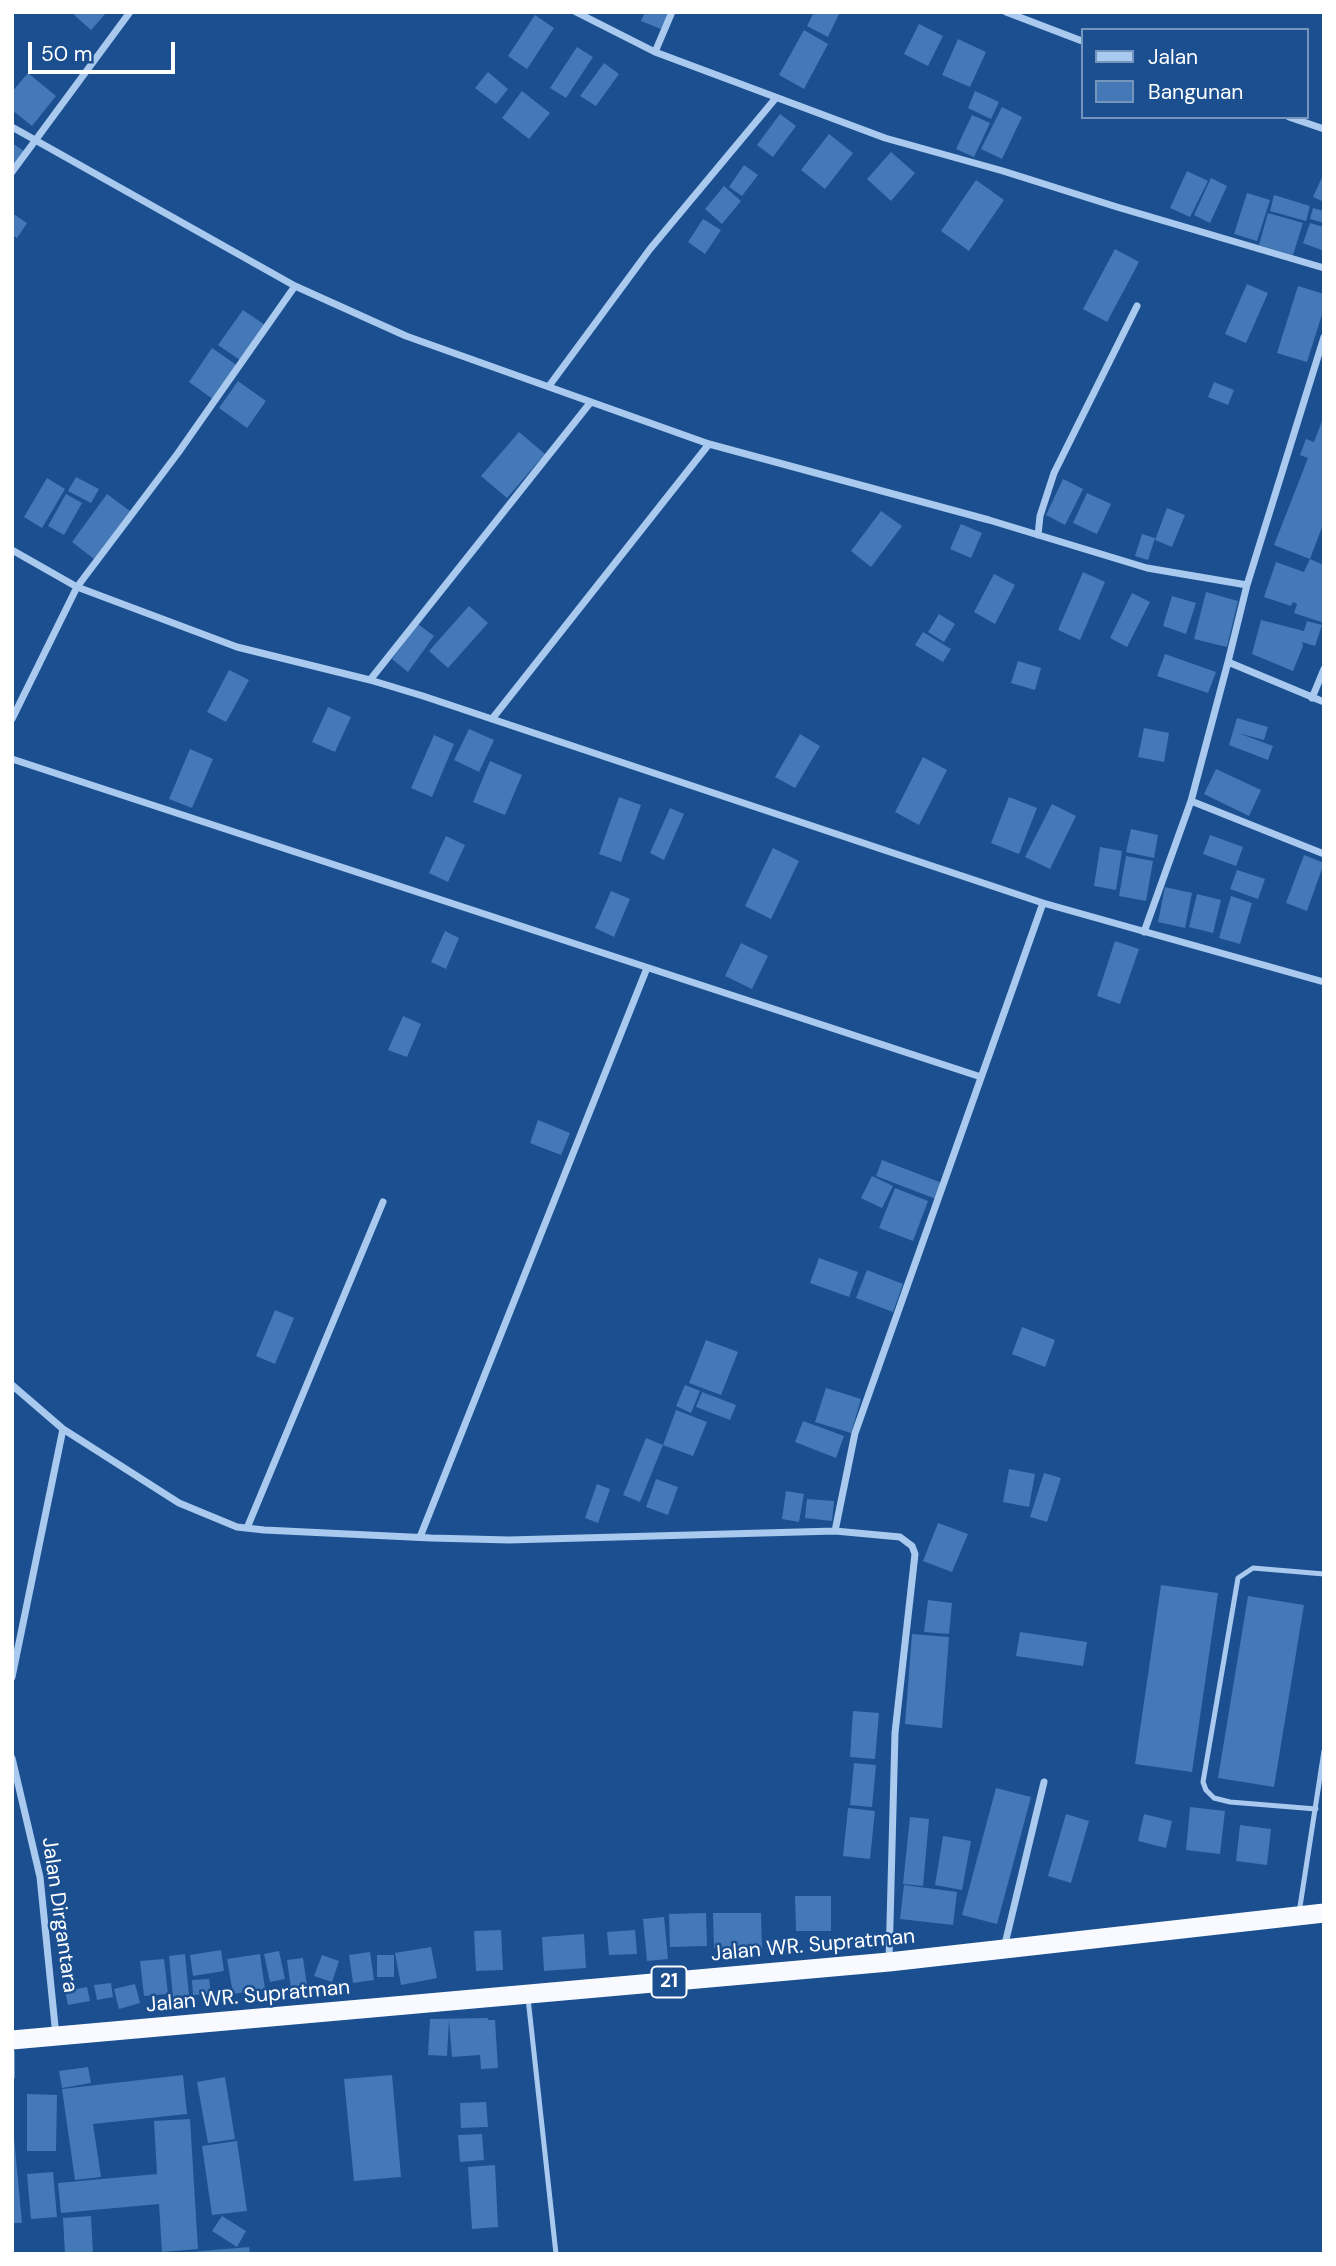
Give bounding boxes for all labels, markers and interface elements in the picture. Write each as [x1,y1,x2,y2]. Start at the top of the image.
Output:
scale bar [32,28,178,72]
legend [1080,28,1308,119]
text: 50 m [41,40,92,68]
text: Jalan [1148,43,1198,71]
text: Bangunan [1148,78,1243,106]
street label: Jalan Dirgantara [36,1836,82,1994]
street label: Jalan WR. Supratman [710,1925,916,1967]
road number: 21 [652,1966,686,1998]
street label: Jalan WR. Supratman [145,1976,351,2018]

